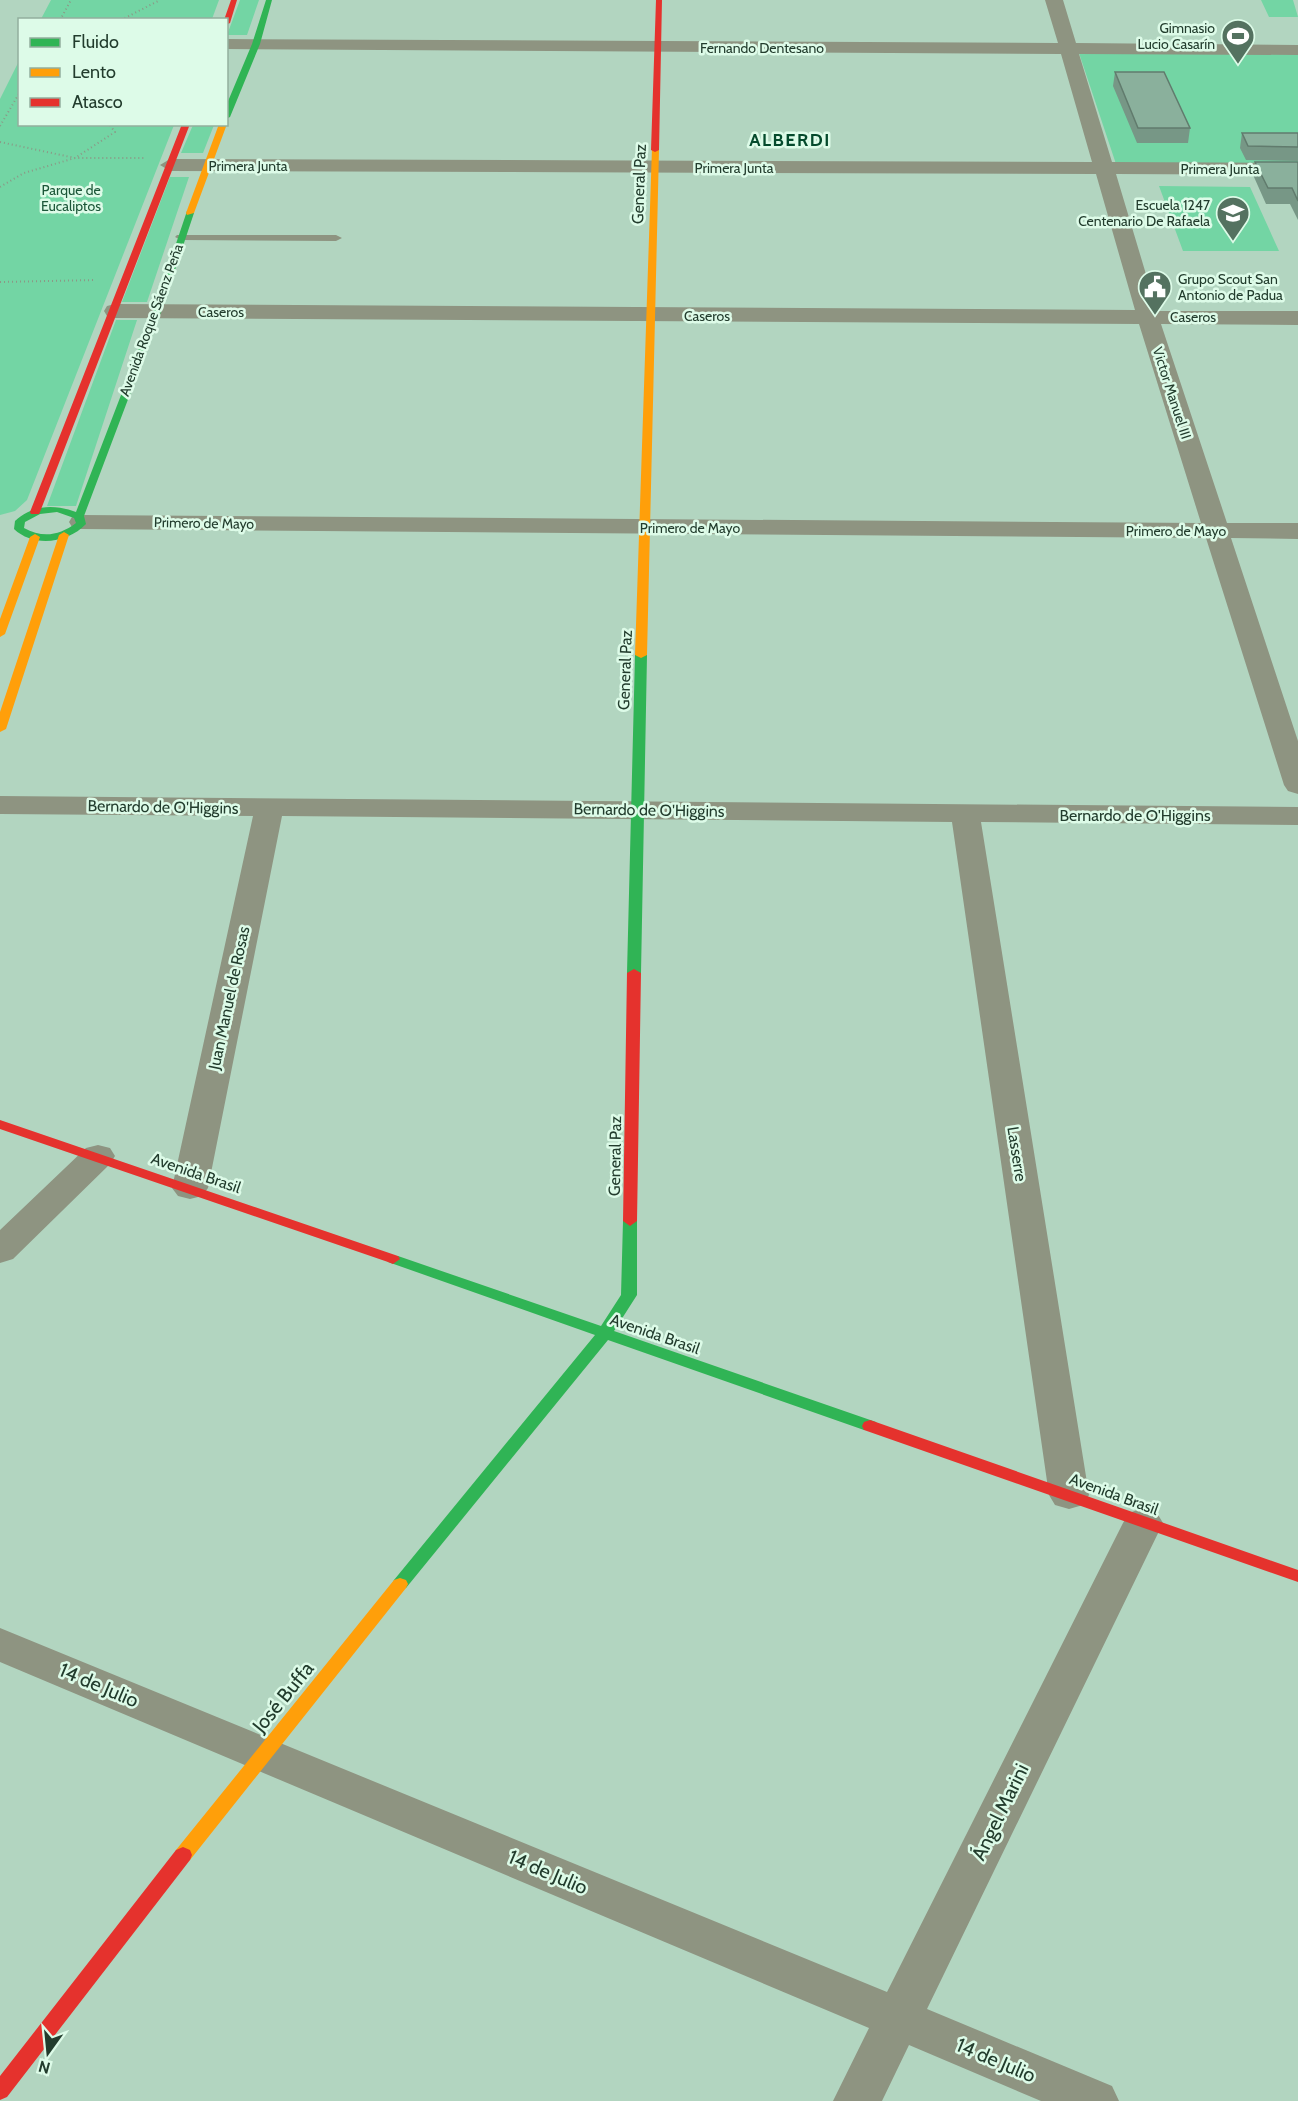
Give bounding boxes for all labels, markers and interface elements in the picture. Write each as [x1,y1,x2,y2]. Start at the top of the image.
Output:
legend [18,18,228,126]
sports icon: Gimnasio Lucio Casarín [1220,18,1256,65]
place label: Gimnasio Lucio Casarín [1137,19,1215,53]
text: Fluido [72,31,119,53]
street label: Fernando Dentesano [700,39,824,57]
text: Lento [72,61,116,83]
text: Atasco [72,91,123,113]
district label: ALBERDI [749,129,831,151]
street label: General Paz [628,143,650,224]
street label: Primera Junta [209,157,288,175]
street label: Primera Junta [695,159,774,177]
street label: Primera Junta [1181,160,1260,178]
park label: Parque de Eucaliptos [41,181,101,215]
school or university icon: Escuela 1247 Centenario De Rafaela [1215,195,1251,242]
place label: Escuela 1247 Centenario De Rafaela [1078,196,1210,230]
street label: Avenida Roque Sáenz Peña [115,241,187,399]
public building icon: Grupo Scout San Antonio de Padua [1137,269,1173,316]
place label: Grupo Scout San Antonio de Padua [1178,270,1283,304]
street label: Caseros [198,303,244,321]
street label: Caseros [684,307,730,325]
street label: Caseros [1170,308,1216,326]
street label: Victor Manuel III [1149,345,1195,441]
street label: Primero de Mayo [154,513,255,533]
street label: Primero de Mayo [640,519,740,537]
street label: Primero de Mayo [1126,522,1226,540]
street label: General Paz [614,629,636,710]
street label: Bernardo de O'Higgins [87,796,239,818]
street label: Bernardo de O'Higgins [573,799,725,821]
street label: Bernardo de O'Higgins [1059,806,1211,825]
street label: Juan Manuel de Rosas [204,924,254,1072]
street label: General Paz [605,1115,625,1196]
street label: Lasserre [1003,1125,1031,1183]
street label: Avenida Brasil [149,1149,244,1197]
street label: Avenida Brasil [608,1310,703,1358]
street label: Avenida Brasil [1067,1469,1161,1519]
street label: José Buffa [247,1657,319,1738]
street label: 14 de Julio [56,1658,142,1712]
street label: Ángel Marini [966,1760,1034,1864]
street label: 14 de Julio [505,1845,591,1899]
north arrow [18,2023,78,2083]
street label: 14 de Julio [953,2033,1039,2087]
text: N [36,2056,52,2078]

